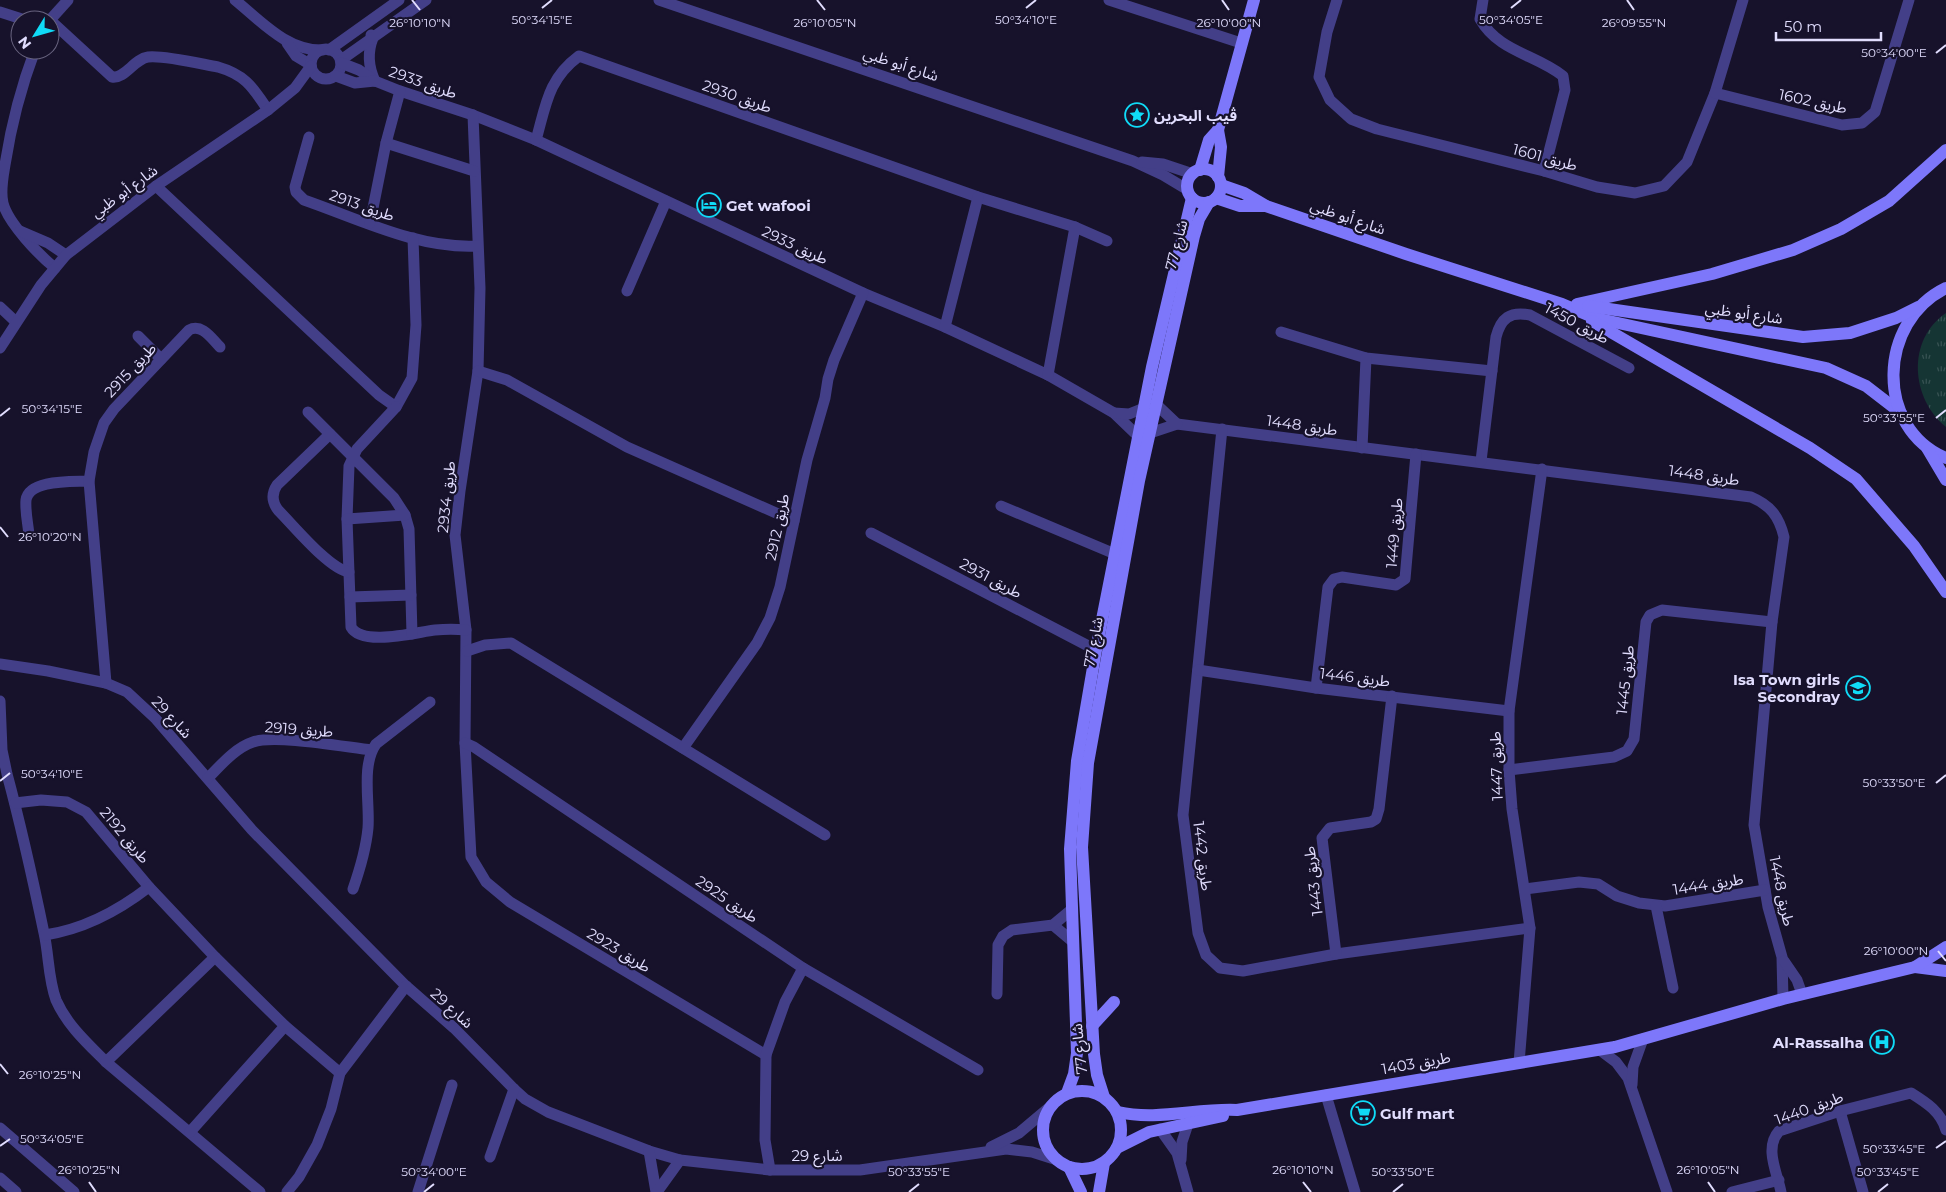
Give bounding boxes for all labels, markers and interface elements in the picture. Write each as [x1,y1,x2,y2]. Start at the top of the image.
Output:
north arrow [10,10,60,60]
scale bar [1776,10,1881,42]
text: 50°34'15"E [512,12,572,27]
text: 50°34'10"E [995,12,1057,27]
text: 50°34'05"E [1479,12,1543,27]
text: 26°10'10"N [389,15,451,30]
text: 26°10'05"N [793,15,857,30]
text: 26°10'00"N [1197,15,1261,30]
text: 26°09'55"N [1602,15,1666,30]
text: 50 m [1784,17,1822,36]
text: N [14,33,35,53]
street label: شارع أبو ظبي [860,43,941,88]
text: 50°34'00"E [1861,45,1927,60]
street label: طريق 2933 [386,62,459,103]
street label: طريق 2930 [699,75,774,118]
street label: طريق 1602 [1777,85,1849,118]
place icon: ڤيب البحرين [1124,102,1150,128]
place label: ڤيب البحرين [1154,106,1237,125]
street label: طريق 1601 [1510,139,1579,176]
street label: شارع أبو ظبي [87,160,163,224]
street label: طريق 2913 [327,185,397,226]
hotel icon: Get wafooi [696,192,722,218]
street label: شارع أبو ظبي [1307,195,1388,242]
place label: Get wafooi [726,196,811,215]
street label: شارع 77 [1161,218,1194,273]
street label: طريق 2933 [759,221,831,269]
street label: طريق 1450 [1541,298,1612,349]
street label: شارع أبو ظبي [1704,298,1784,331]
street label: طريق 2915 [100,339,161,402]
text: 50°34'15"E [22,401,82,416]
text: 50°33'55"E [1863,410,1925,425]
street label: طريق 1448 [1265,411,1339,440]
street label: طريق 2934 [433,460,460,534]
street label: طريق 1448 [1667,461,1741,490]
street label: طريق 2912 [761,492,794,562]
street label: طريق 1449 [1381,497,1408,569]
text: 26°10'20"N [18,529,82,544]
street label: طريق 2931 [956,554,1025,603]
street label: شارع 77 [1079,615,1110,669]
street label: طريق 1445 [1612,644,1639,716]
street label: طريق 1446 [1319,663,1391,692]
place label: Isa Town girls Secondray [1733,670,1841,706]
school or university icon: Isa Town girls Secondray [1845,675,1871,701]
street label: شارع 29 [146,692,196,744]
street label: طريق 2919 [264,717,334,742]
street label: طريق 1447 [1485,731,1508,801]
text: 50°34'10"E [21,766,83,781]
text: 50°33'50"E [1862,775,1926,790]
street label: طريق 2192 [95,803,154,868]
street label: طريق 1442 [1188,820,1217,892]
street label: طريق 1443 [1299,845,1328,917]
street label: طريق 1448 [1764,854,1799,928]
street label: طريق 1444 [1671,869,1745,900]
street label: طريق 2925 [692,871,762,928]
street label: طريق 2923 [583,924,654,977]
text: 26°10'00"N [1864,943,1928,958]
street label: شارع 29 [425,984,477,1034]
street label: شارع 77 [1067,1022,1094,1075]
hospital icon: Al-Rassalha [1869,1029,1895,1055]
place label: Al-Rassalha [1772,1033,1864,1052]
street label: طريق 1403 [1380,1048,1452,1079]
text: 26°10'25"N [19,1067,81,1082]
street label: طريق 1440 [1772,1087,1846,1130]
supermarket icon: Gulf mart [1350,1100,1376,1126]
place label: Gulf mart [1380,1104,1455,1123]
text: 50°34'05"E [20,1131,84,1146]
text: 50°33'45"E [1863,1141,1925,1156]
street label: شارع 29 [792,1146,843,1168]
text: 26°10'25"N [58,1162,120,1177]
text: 26°10'10"N [1272,1162,1334,1177]
text: 26°10'05"N [1676,1162,1740,1177]
text: 50°34'00"E [401,1164,467,1179]
text: 50°33'55"E [888,1164,950,1179]
text: 50°33'50"E [1371,1164,1435,1179]
text: 50°33'45"E [1857,1164,1919,1179]

